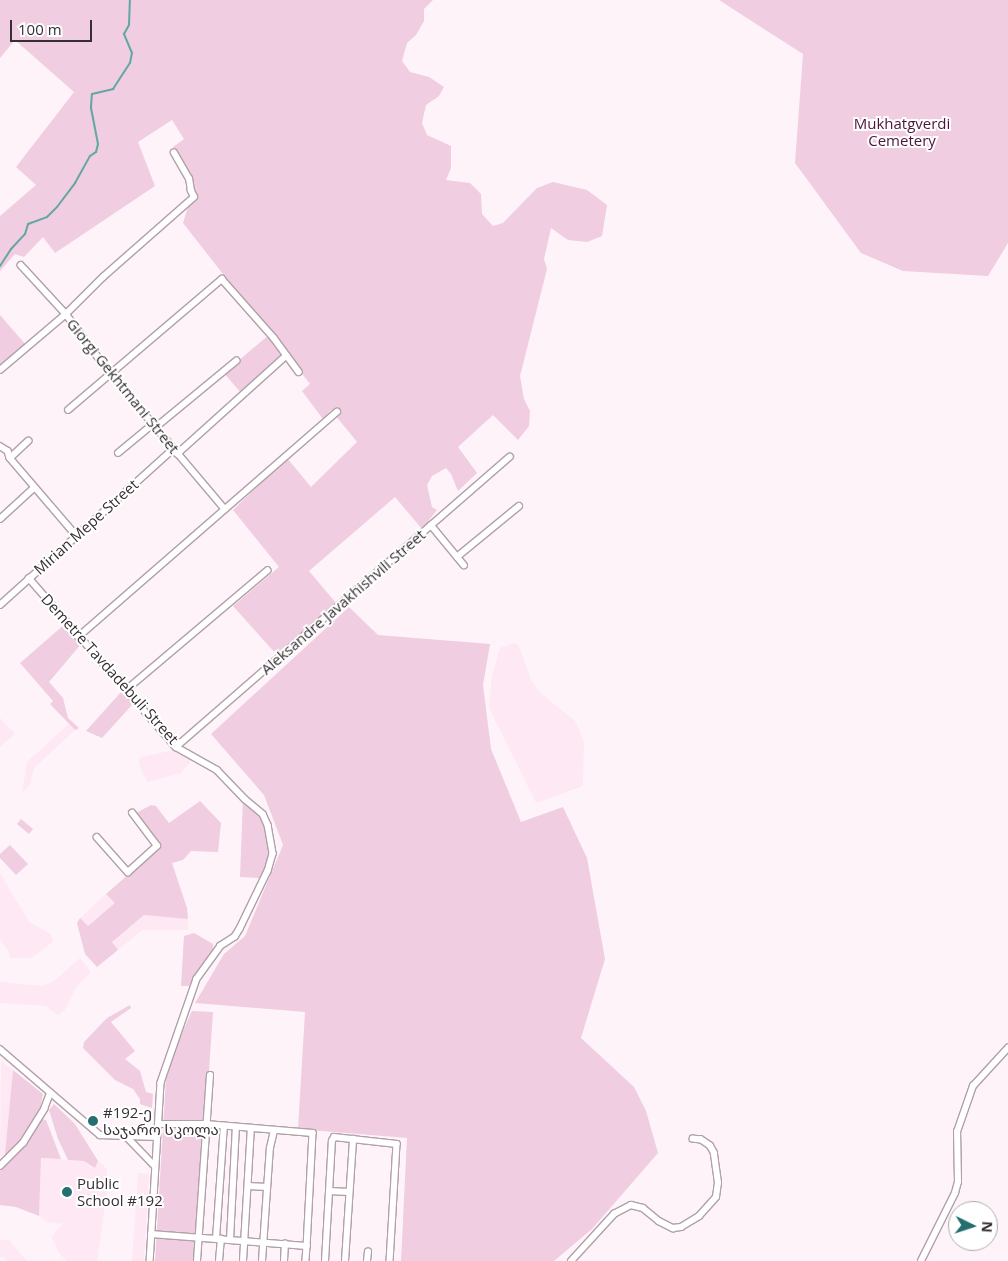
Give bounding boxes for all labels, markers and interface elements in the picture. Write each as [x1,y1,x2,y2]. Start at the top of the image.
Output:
scale bar [12,10,95,42]
text: 100 m [18,19,62,39]
park label: Mukhatgverdi Cemetery [854,114,950,149]
street label: Giorgi Gekhtmani Street [63,315,183,457]
street label: Mirian Mepe Street [30,476,142,578]
street label: Aleksandre Javakhishvili Street [257,526,429,678]
street label: Demetre Tavdadebuli Street [38,590,182,748]
place label: #192-ე საჯარო სკოლა [103,1103,219,1138]
marker: #192-ე საჯარო სკოლა [87,1115,99,1127]
place label: Public School #192 [77,1174,163,1209]
marker: Public School #192 [61,1186,73,1198]
north arrow [948,1201,998,1251]
text: N [978,1221,997,1233]

